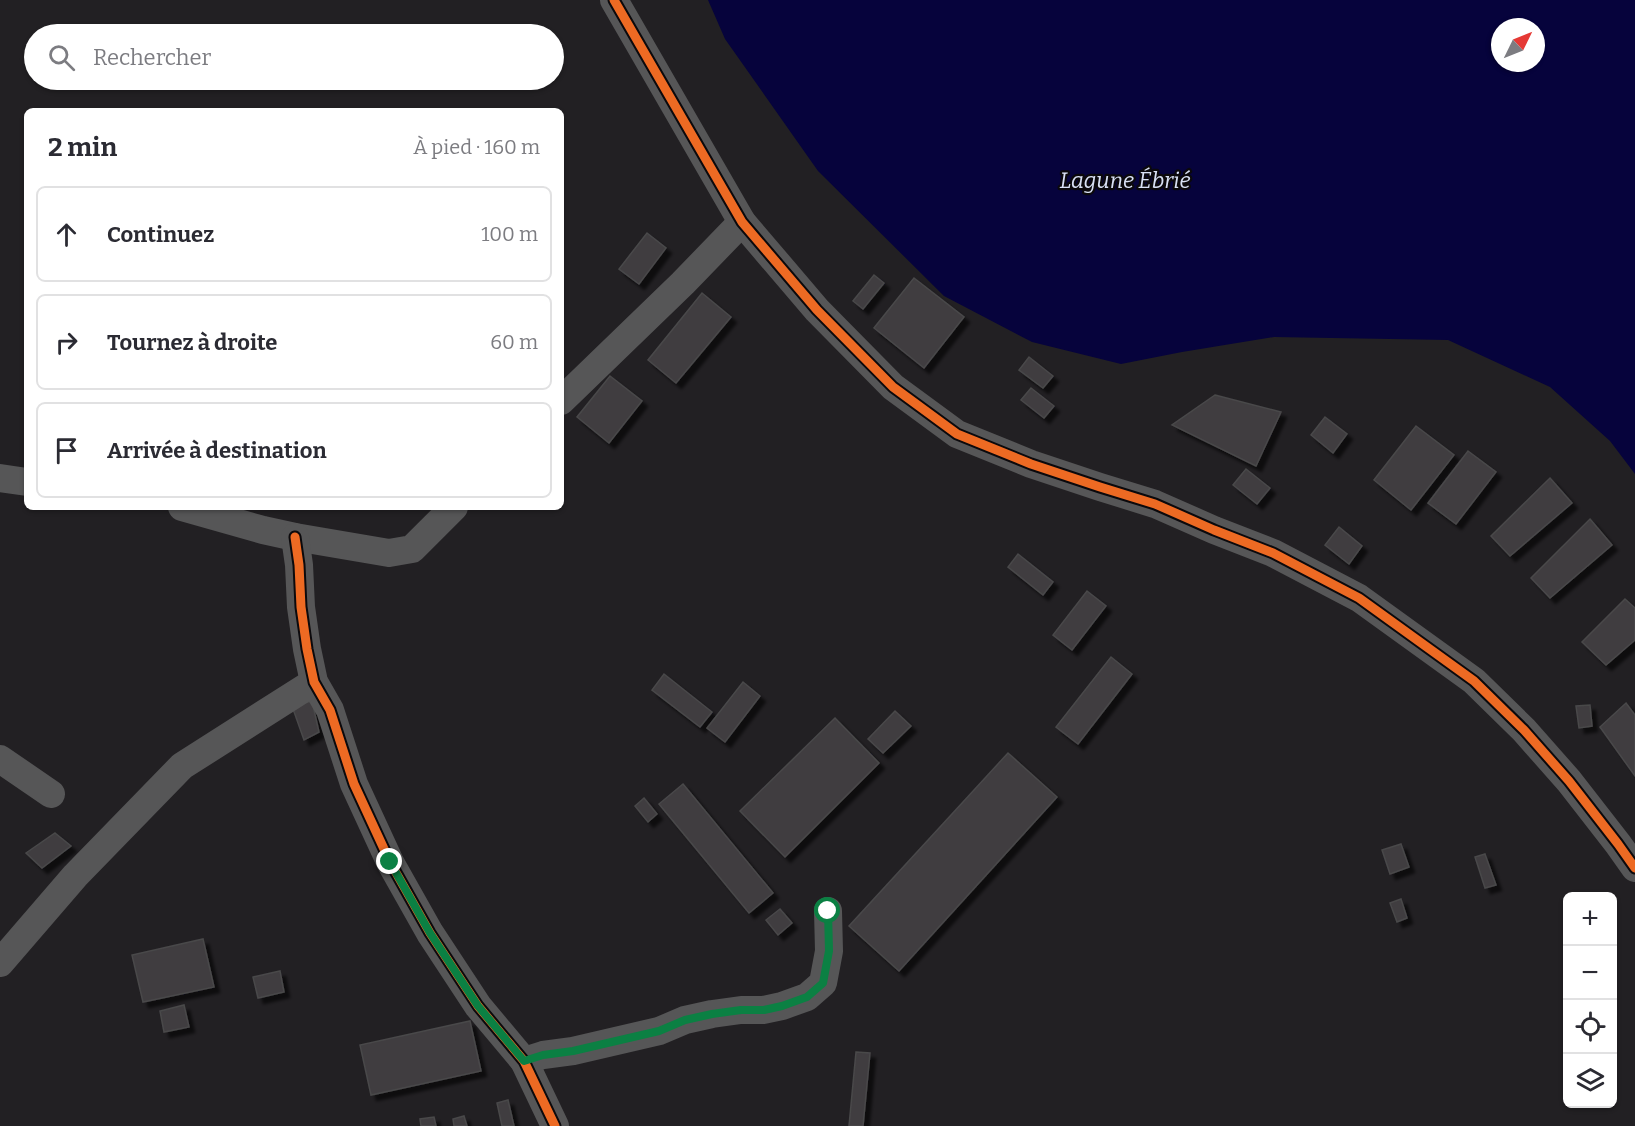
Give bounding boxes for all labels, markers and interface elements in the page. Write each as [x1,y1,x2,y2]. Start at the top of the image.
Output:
north arrow [1491,18,1545,72]
search box [24,24,564,90]
icon: search [45,41,78,74]
text: Rechercher [93,44,211,71]
text: 2 min [48,132,117,163]
text: À pied · 160 m [413,135,540,159]
water label: Lagune Ébrié [1059,167,1191,194]
icon: ahead [50,218,83,251]
text: Continuez [107,221,214,248]
text: 100 m [481,222,538,246]
icon: right [50,326,83,359]
text: Tournez à droite [107,329,277,356]
text: 60 m [490,330,538,354]
icon: arrive [50,434,83,467]
text: Arrivée à destination [107,437,327,464]
route end [376,848,402,874]
map controls [1563,892,1617,1108]
button: + [1563,892,1617,946]
route start [814,897,840,923]
button: − [1563,946,1617,1000]
button: locate [1563,1000,1617,1054]
button: layers [1563,1054,1617,1108]

